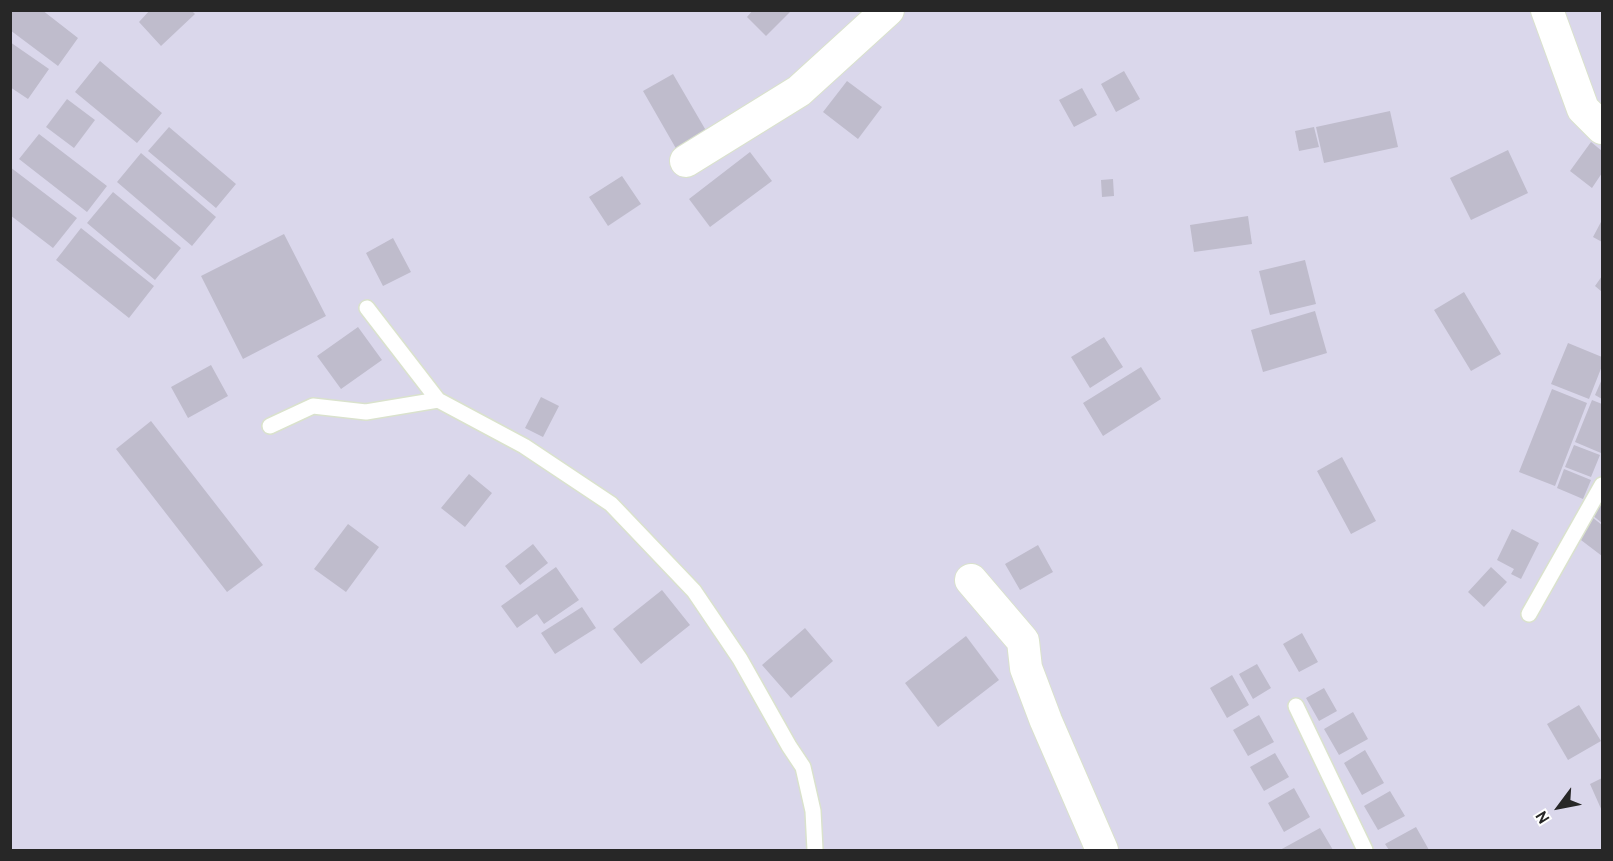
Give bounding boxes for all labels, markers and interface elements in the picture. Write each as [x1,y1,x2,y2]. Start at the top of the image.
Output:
north arrow [1529,777,1589,837]
text: N [1532,806,1555,827]

